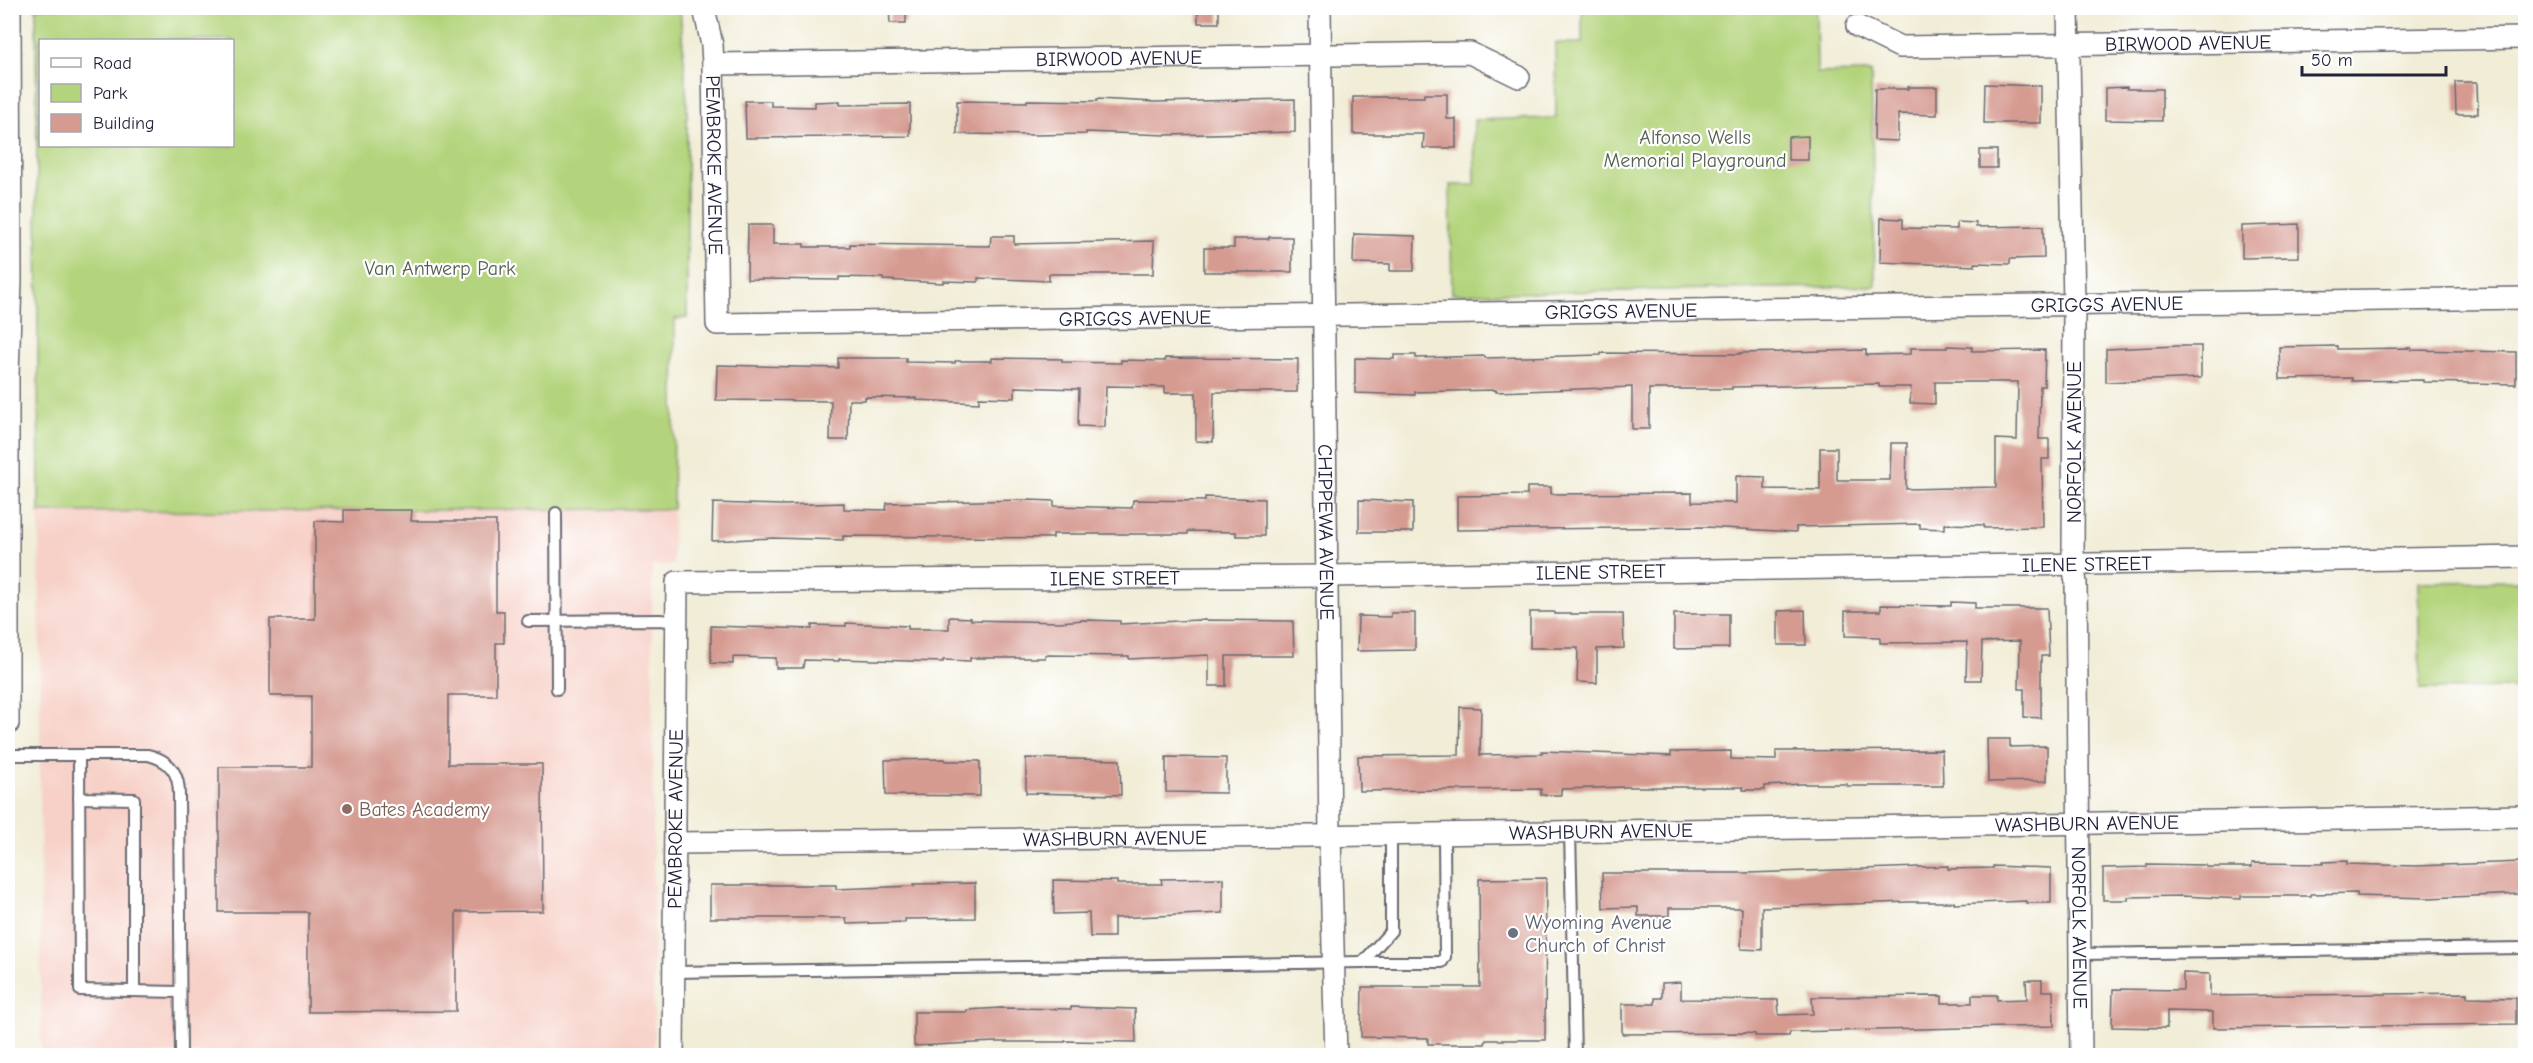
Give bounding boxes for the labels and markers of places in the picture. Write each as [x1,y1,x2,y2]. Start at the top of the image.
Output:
place label: Bates Academy [359,798,490,821]
marker: Bates Academy [340,802,354,816]
place label: Wyoming Avenue Church of Christ [1525,911,1672,957]
marker: Wyoming Avenue Church of Christ [1506,926,1520,940]

